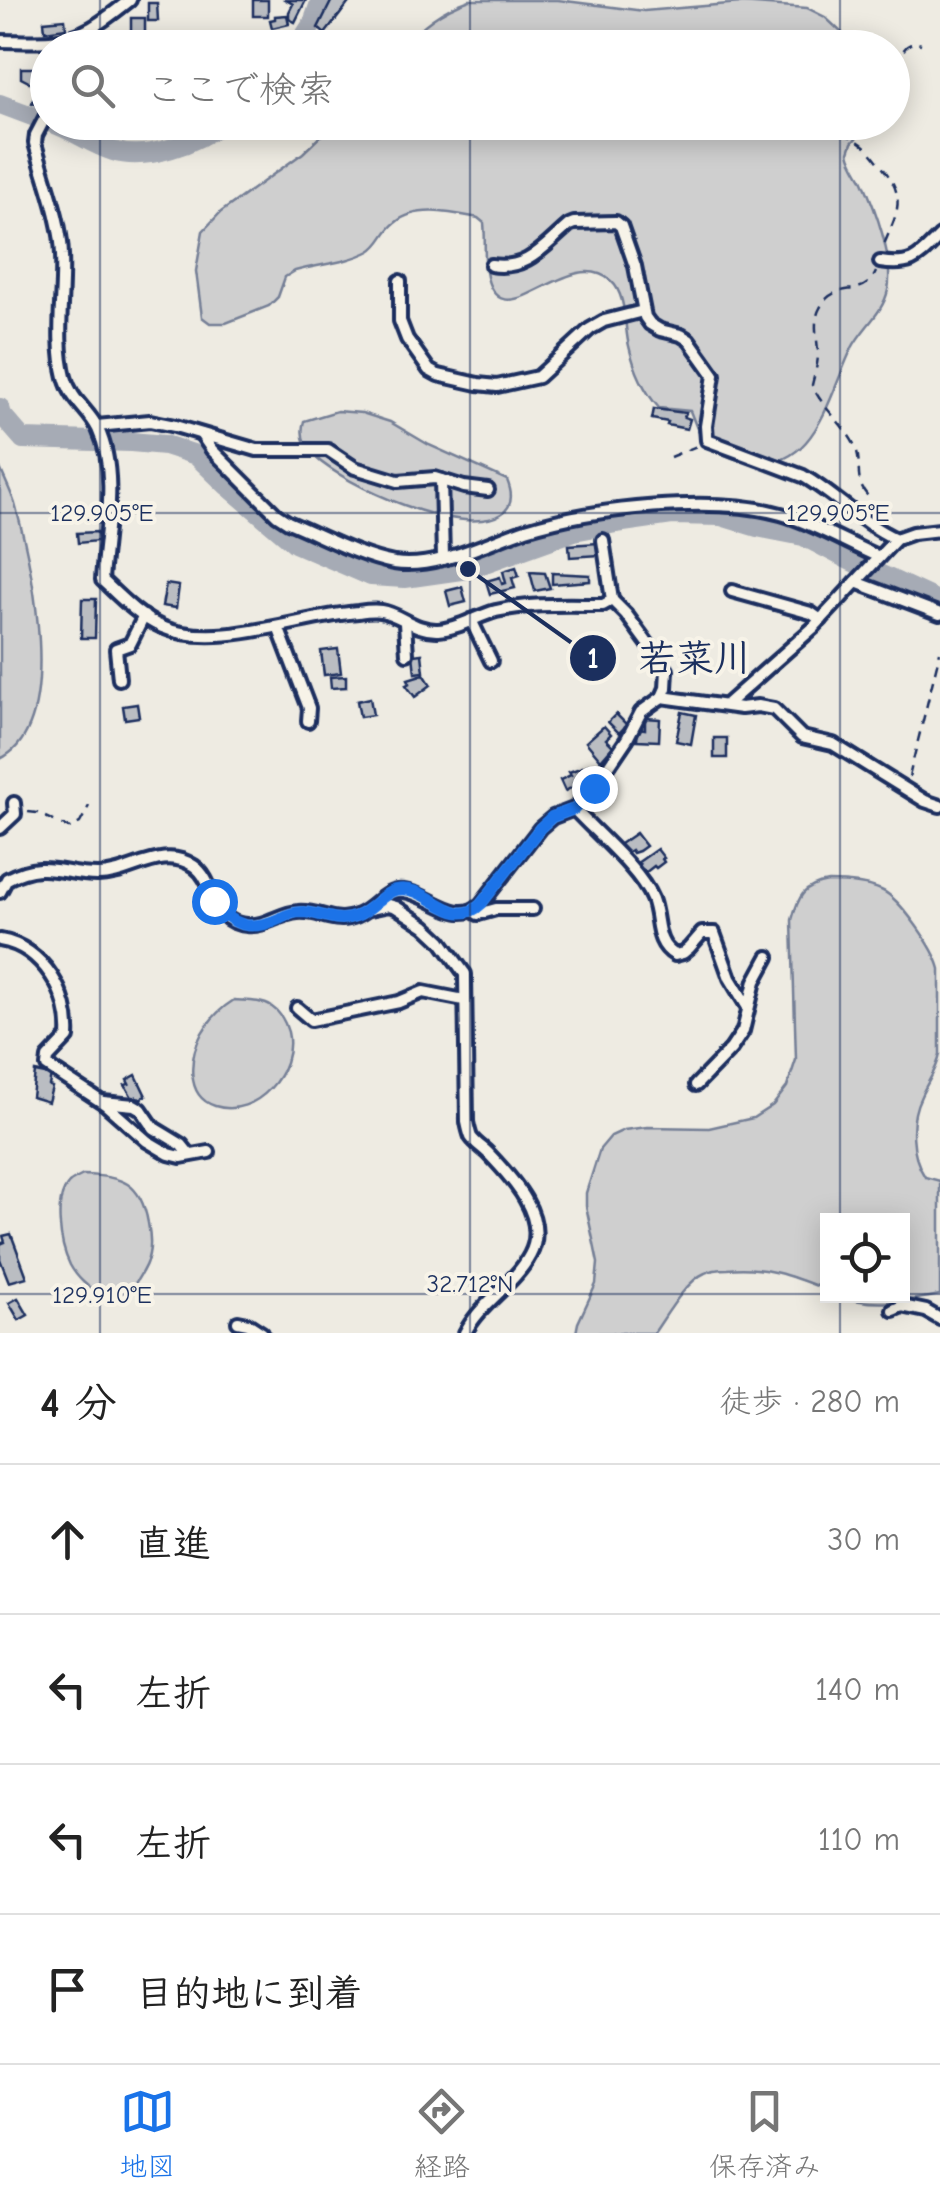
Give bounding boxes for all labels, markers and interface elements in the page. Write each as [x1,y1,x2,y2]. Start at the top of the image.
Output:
search box [30,30,910,140]
icon: search [65,58,120,113]
text: ここで検索 [145,68,335,112]
text: 129.905°E [50,498,154,527]
text: 129.905°E [786,498,890,527]
callout: 若菜川 [568,624,772,692]
text: 若菜川 [638,637,752,681]
text: 1 [587,641,599,676]
route end [572,766,618,812]
route start [192,879,238,925]
map controls [820,1213,910,1303]
button: locate [820,1213,910,1303]
text: 32.712°N [427,1269,513,1298]
text: 129.910°E [52,1280,152,1309]
text: 4 分 [40,1379,117,1428]
text: 徒歩 · 280 m [719,1383,900,1420]
icon: ahead [40,1512,95,1567]
text: 30 m [827,1521,900,1558]
text: 直進 [135,1522,211,1566]
icon: left [40,1662,95,1717]
text: 140 m [815,1671,900,1708]
text: 左折 [135,1672,211,1716]
icon: left [40,1812,95,1867]
text: 110 m [818,1821,900,1858]
text: 左折 [135,1822,211,1866]
icon: arrive [40,1962,95,2017]
text: 目的地に到着 [135,1972,363,2016]
tab: 地図 [119,2084,175,2184]
tab: 経路 [414,2084,470,2184]
tab: 保存済み [709,2084,821,2184]

